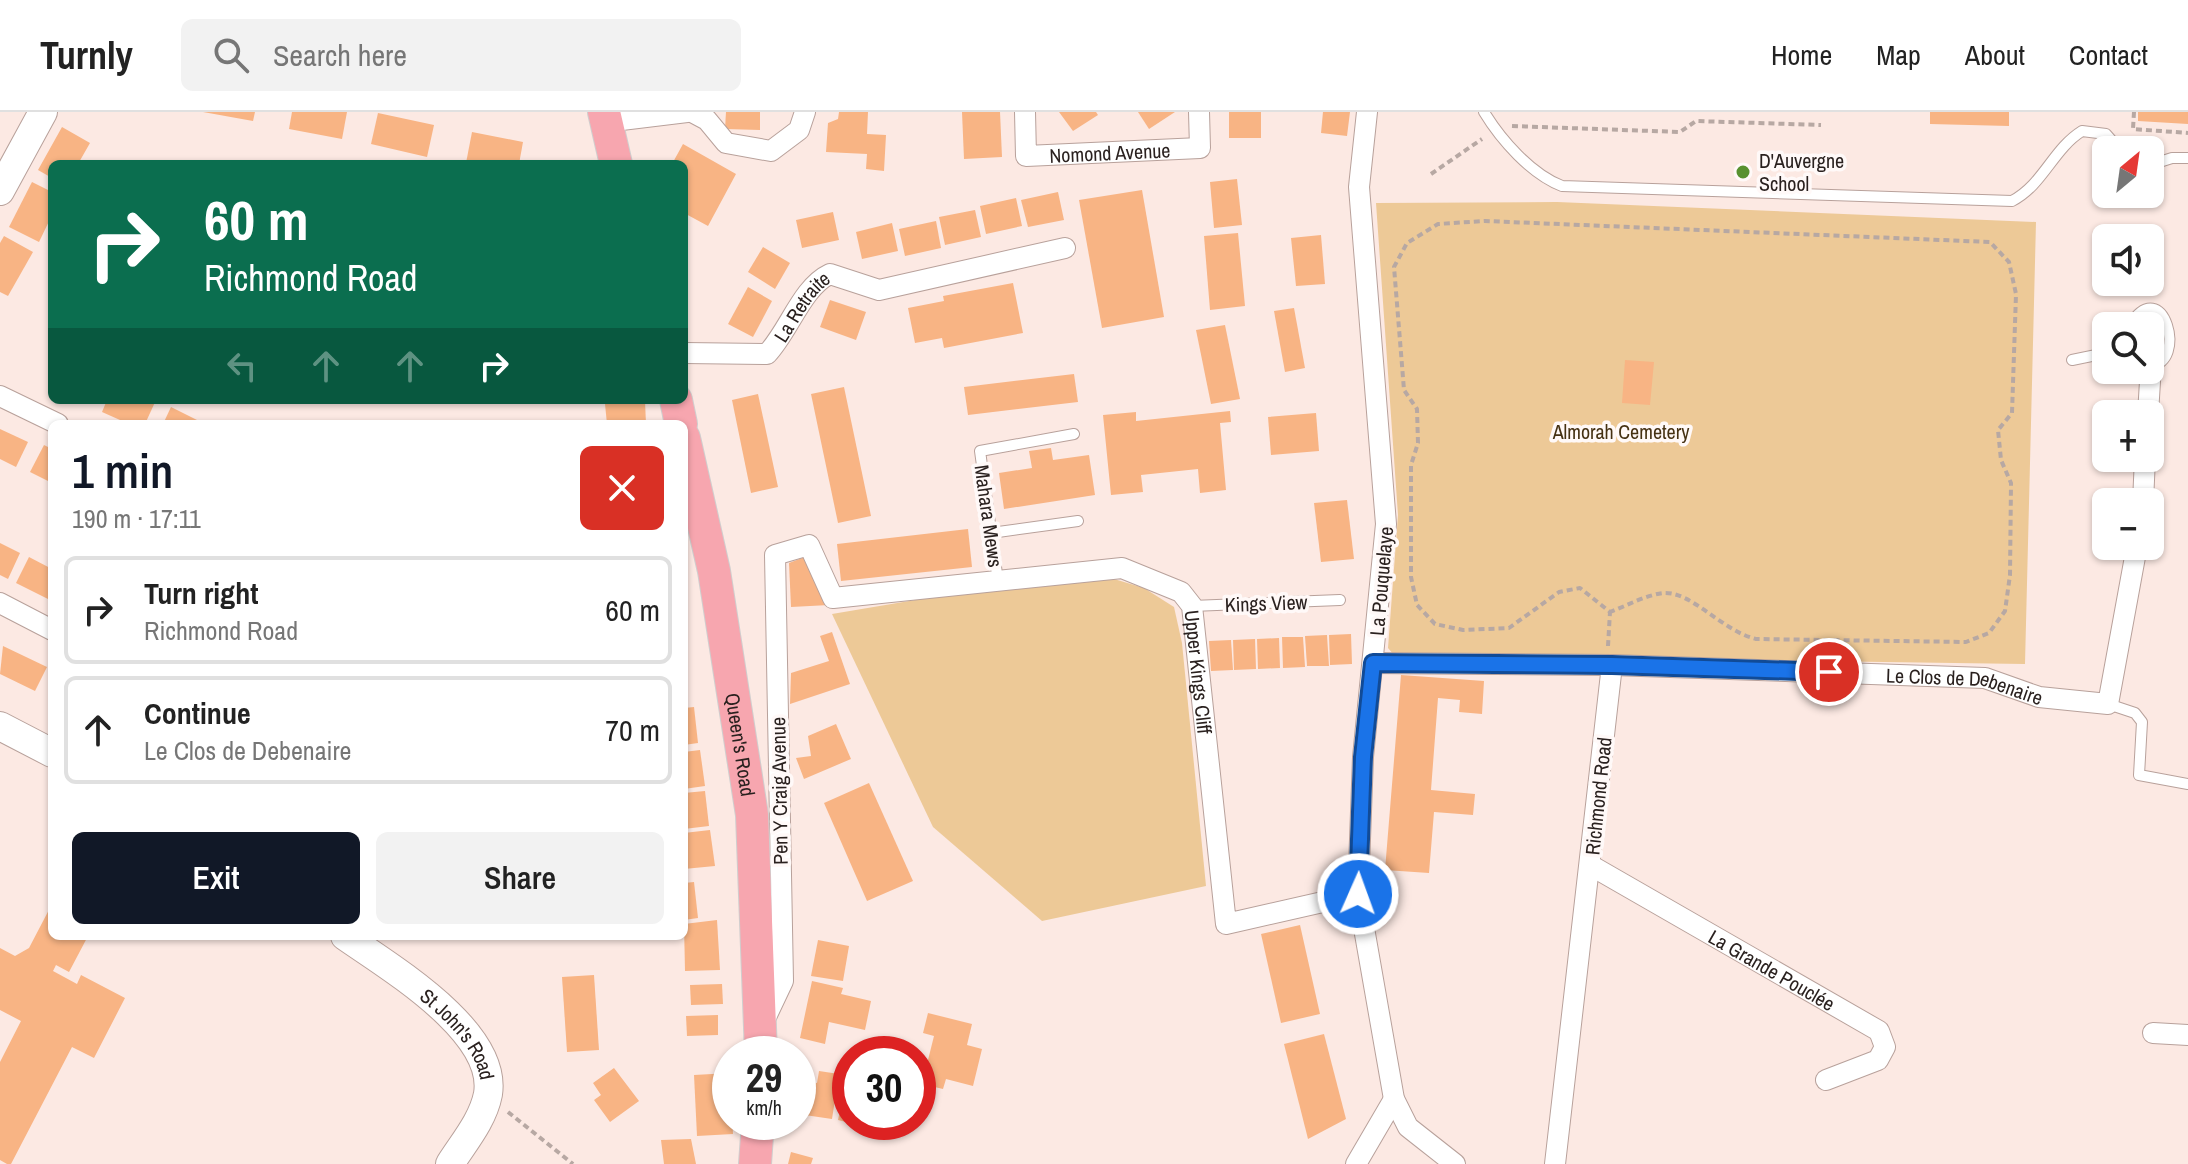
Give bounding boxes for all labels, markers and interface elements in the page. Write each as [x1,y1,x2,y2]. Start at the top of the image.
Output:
search box [181,19,741,91]
text: Turnly [40,30,133,81]
icon: search [209,33,253,77]
text: Search here [273,35,407,75]
text: Home [1771,36,1832,74]
text: Map [1876,36,1921,74]
text: About [1965,36,2025,74]
text: Contact [2069,36,2148,74]
street label: Nomond Avenue [1049,136,1171,168]
north arrow [2092,136,2164,208]
map controls [2092,136,2164,560]
place label: D'Auvergne School [1759,147,1844,197]
marker: D'Auvergne School [1734,163,1752,181]
text: 60 m [204,182,309,257]
icon: right [72,192,176,296]
button: sound [2092,224,2164,296]
text: Richmond Road [204,254,417,302]
street label: La Retraite [767,264,835,347]
button: search [2092,312,2164,384]
icon: left [220,344,264,388]
icon: ahead [304,344,348,388]
icon: ahead [388,344,432,388]
icon: right [472,344,516,388]
button: + [2092,400,2164,472]
park label: Almorah Cemetery [1552,418,1690,445]
text: 1 min [72,438,173,503]
button: close [580,446,664,530]
street label: Mahara Mews [968,463,1010,569]
button: − [2092,488,2164,560]
text: 190 m · 17:11 [72,501,201,536]
street label: La Pouquelaye [1363,525,1399,637]
text: Turn right [144,573,258,613]
icon: right [76,588,120,632]
street label: Kings View [1224,588,1308,618]
text: 60 m [605,590,660,630]
street label: Upper Kings Cliff [1179,608,1219,735]
text: Richmond Road [144,613,298,648]
pin [1795,638,1863,706]
icon: arrive [1807,650,1851,694]
street label: Le Clos de Debenaire [1886,661,2047,711]
street label: Queen's Road [720,691,762,798]
text: Continue [144,693,251,733]
icon: ahead [76,708,120,752]
text: 70 m [605,710,660,750]
street label: Pen Y Craig Avenue [764,717,794,865]
text: Le Clos de Debenaire [144,733,351,768]
street label: Richmond Road [1578,736,1618,856]
button: Exit [72,832,360,924]
button: Share [376,832,664,924]
position arrow [1316,852,1400,936]
street label: La Grande Pouclée [1704,923,1840,1017]
street label: St John's Road [415,982,502,1082]
speed limit sign: 30 [832,1036,936,1140]
text: 29 [746,1051,782,1104]
text: km/h [746,1094,782,1121]

